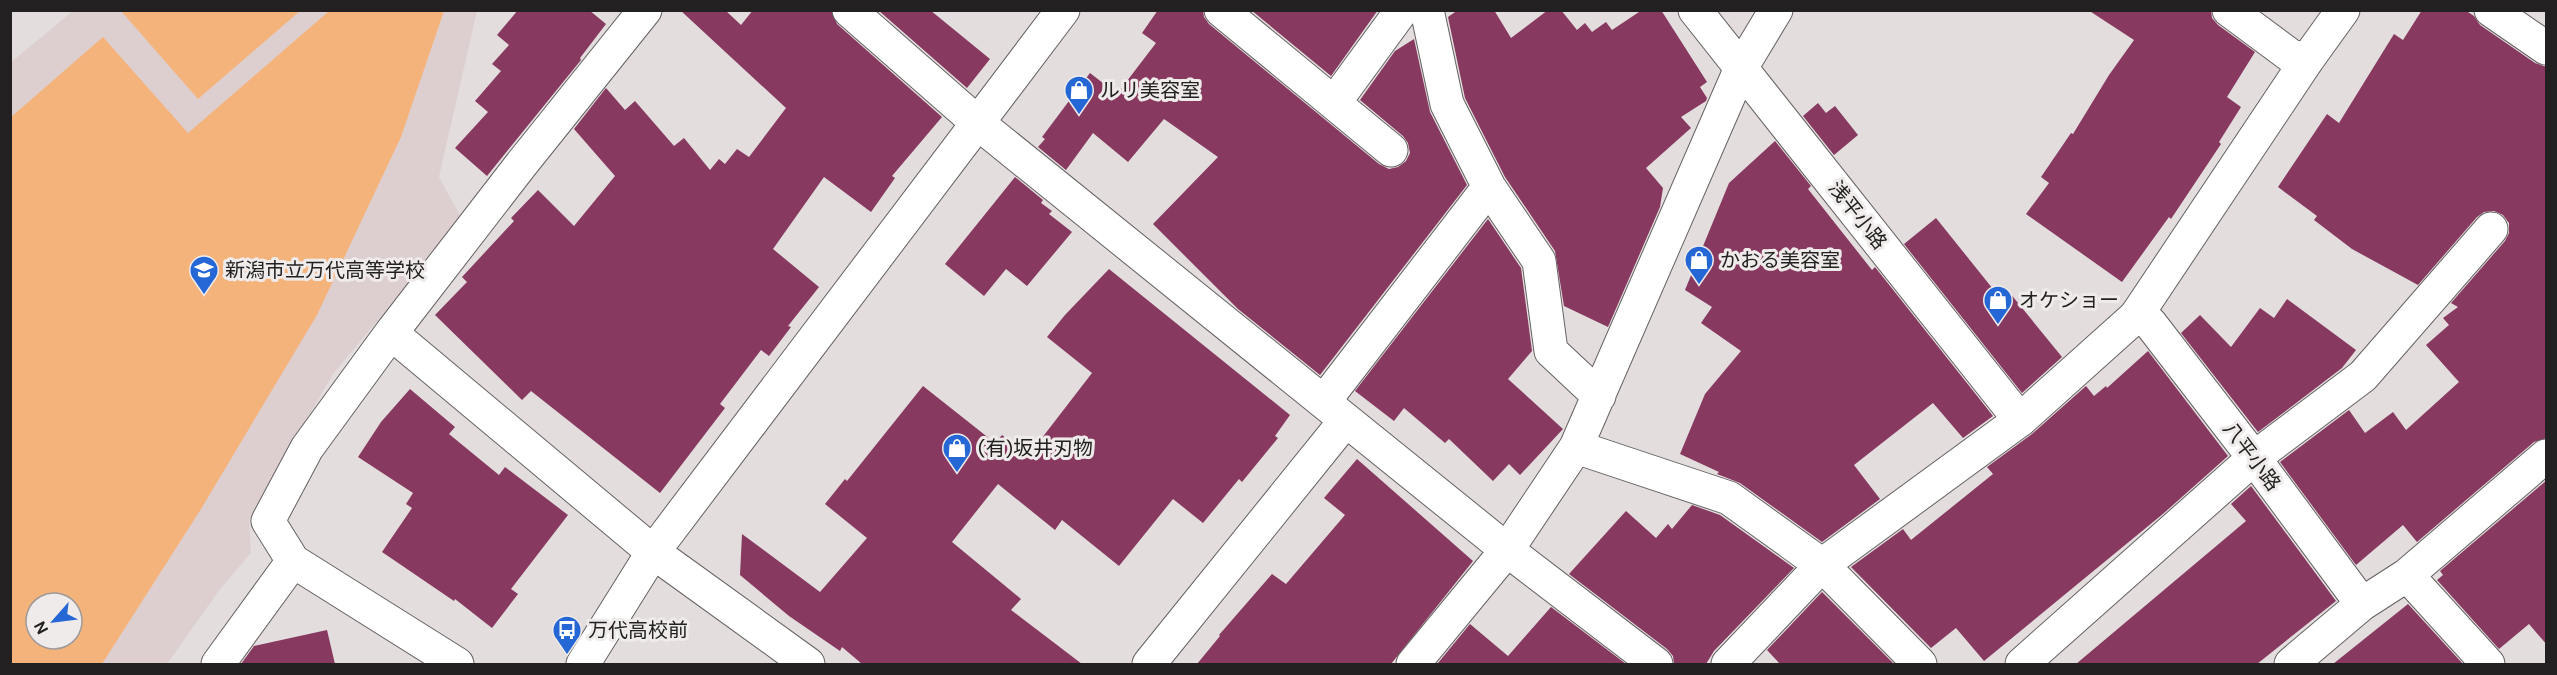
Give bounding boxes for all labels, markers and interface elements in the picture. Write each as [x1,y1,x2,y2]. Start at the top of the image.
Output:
shop icon: ルリ美容室 [1063,74,1095,116]
place label: ルリ美容室 [1100,77,1200,103]
street label: 浅平小路 [1823,175,1893,255]
shop icon: かおる美容室 [1683,244,1715,286]
place label: かおる美容室 [1720,247,1840,273]
school or university icon: 新潟市立万代高等学校 [188,254,220,296]
place label: 新潟市立万代高等学校 [225,257,425,283]
shop icon: オケショー [1982,284,2014,326]
place label: オケショー [2019,287,2119,313]
street label: 八平小路 [2218,416,2286,496]
shop icon: (有)坂井刃物 [941,432,973,474]
place label: (有)坂井刃物 [978,435,1093,461]
north arrow [24,591,84,651]
bus stop icon: 万代高校前 [551,614,583,656]
place label: 万代高校前 [588,617,688,643]
text: N [29,618,53,638]

